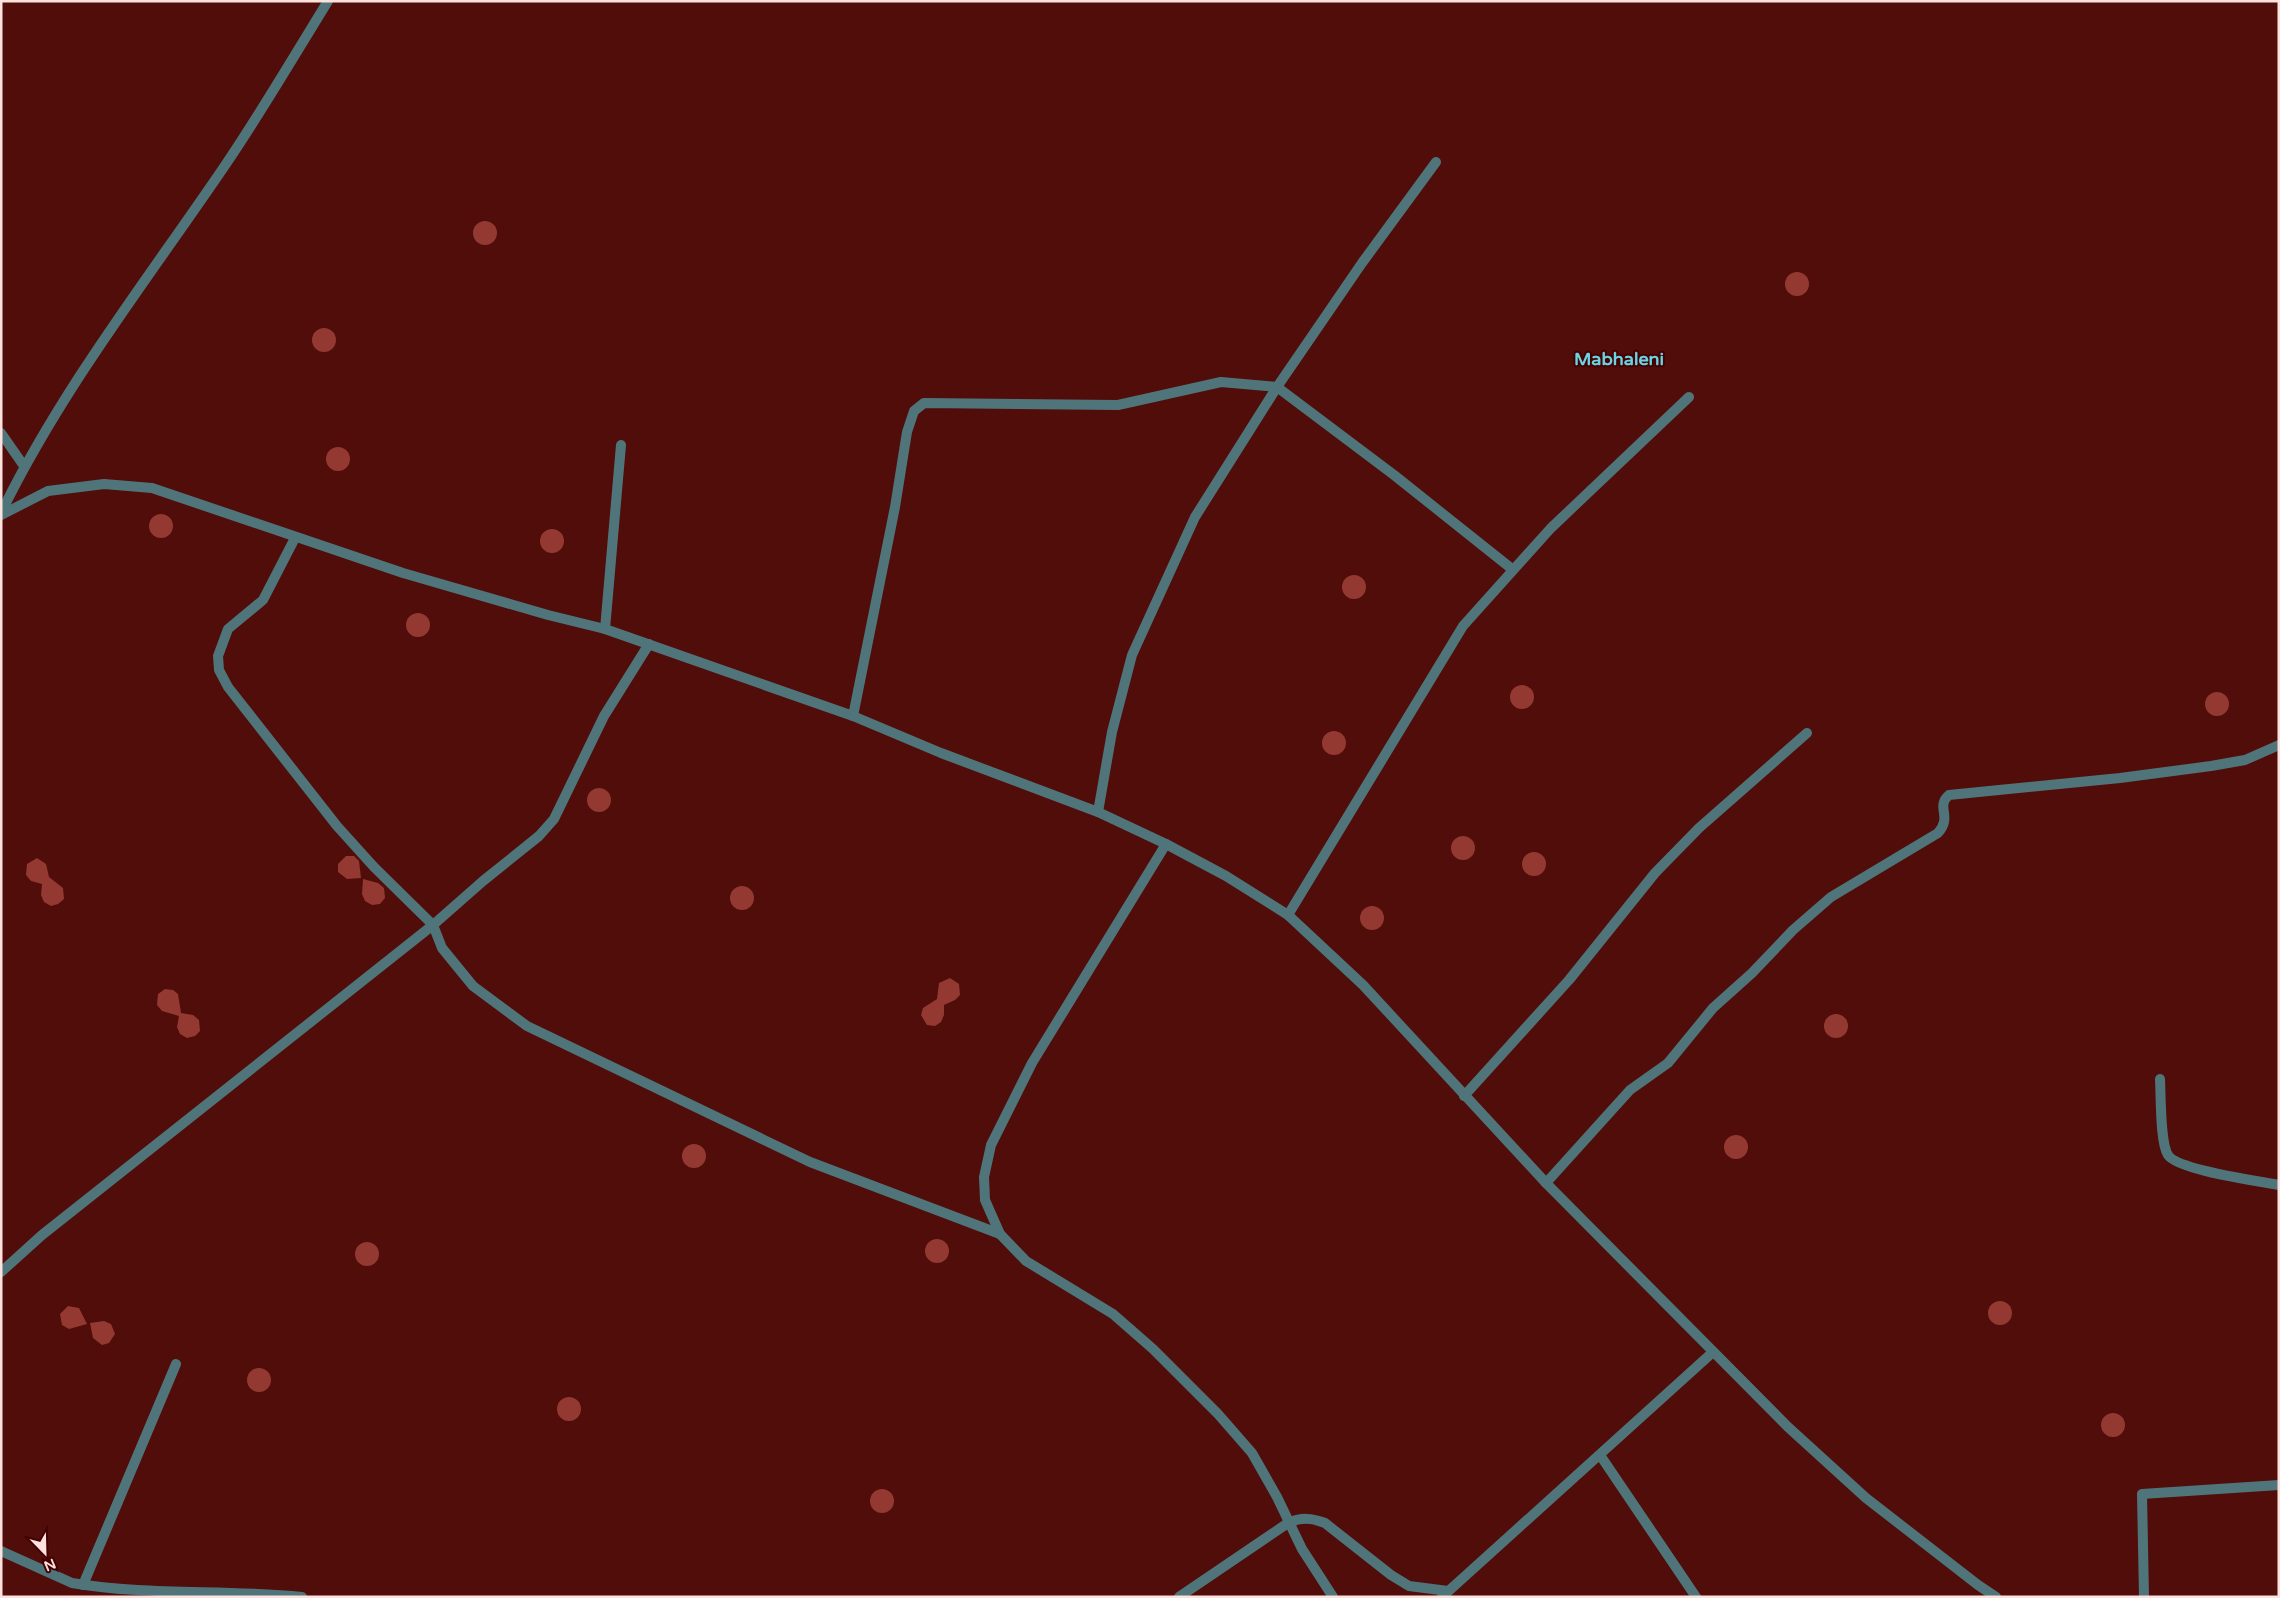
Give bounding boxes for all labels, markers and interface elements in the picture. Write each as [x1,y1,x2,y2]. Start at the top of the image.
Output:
district label: Mabhaleni [1574,348,1664,370]
north arrow [20,1528,70,1578]
text: N [41,1554,58,1575]

